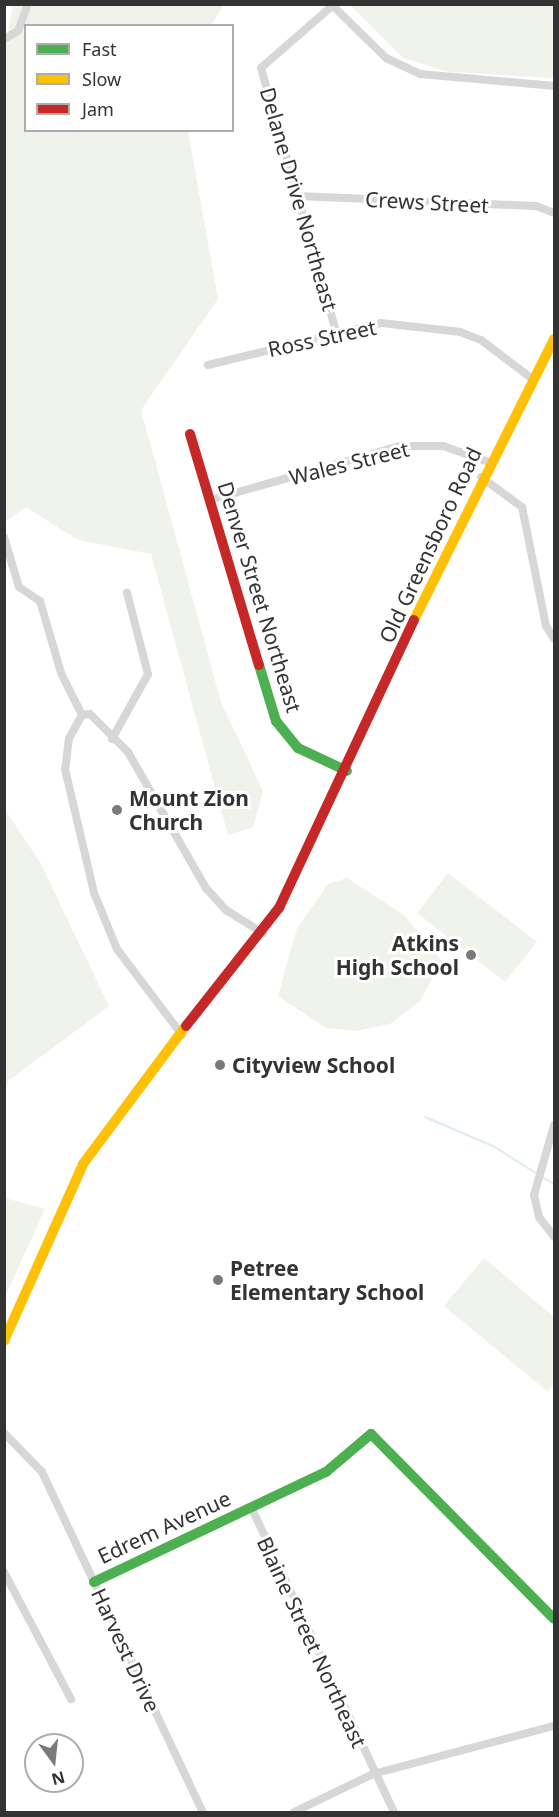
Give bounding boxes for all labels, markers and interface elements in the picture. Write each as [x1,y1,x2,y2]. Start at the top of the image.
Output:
legend [24,24,234,132]
text: Fast [82,37,117,61]
text: Slow [82,67,121,91]
street label: Delane Drive Northeast [255,84,343,314]
text: Jam [82,97,114,121]
street label: Crews Street [365,186,489,218]
street label: Ross Street [266,314,378,362]
street label: Wales Street [287,436,411,490]
street label: Old Greensboro Road [374,443,486,647]
street label: Denver Street Northeast [213,479,307,715]
place label: Mount Zion Church [129,785,249,835]
marker: Mount Zion Church [110,803,124,817]
place label: Atkins High School [336,930,459,980]
marker: Atkins High School [464,948,478,962]
place label: Cityview School [232,1052,395,1078]
marker: Cityview School [213,1058,227,1072]
place label: Petree Elementary School [230,1255,424,1305]
marker: Petree Elementary School [211,1273,225,1287]
street label: Edrem Avenue [94,1485,234,1569]
street label: Blaine Street Northeast [252,1533,372,1751]
street label: Harvest Drive [86,1584,166,1716]
north arrow [24,1733,84,1793]
text: N [49,1766,67,1791]

